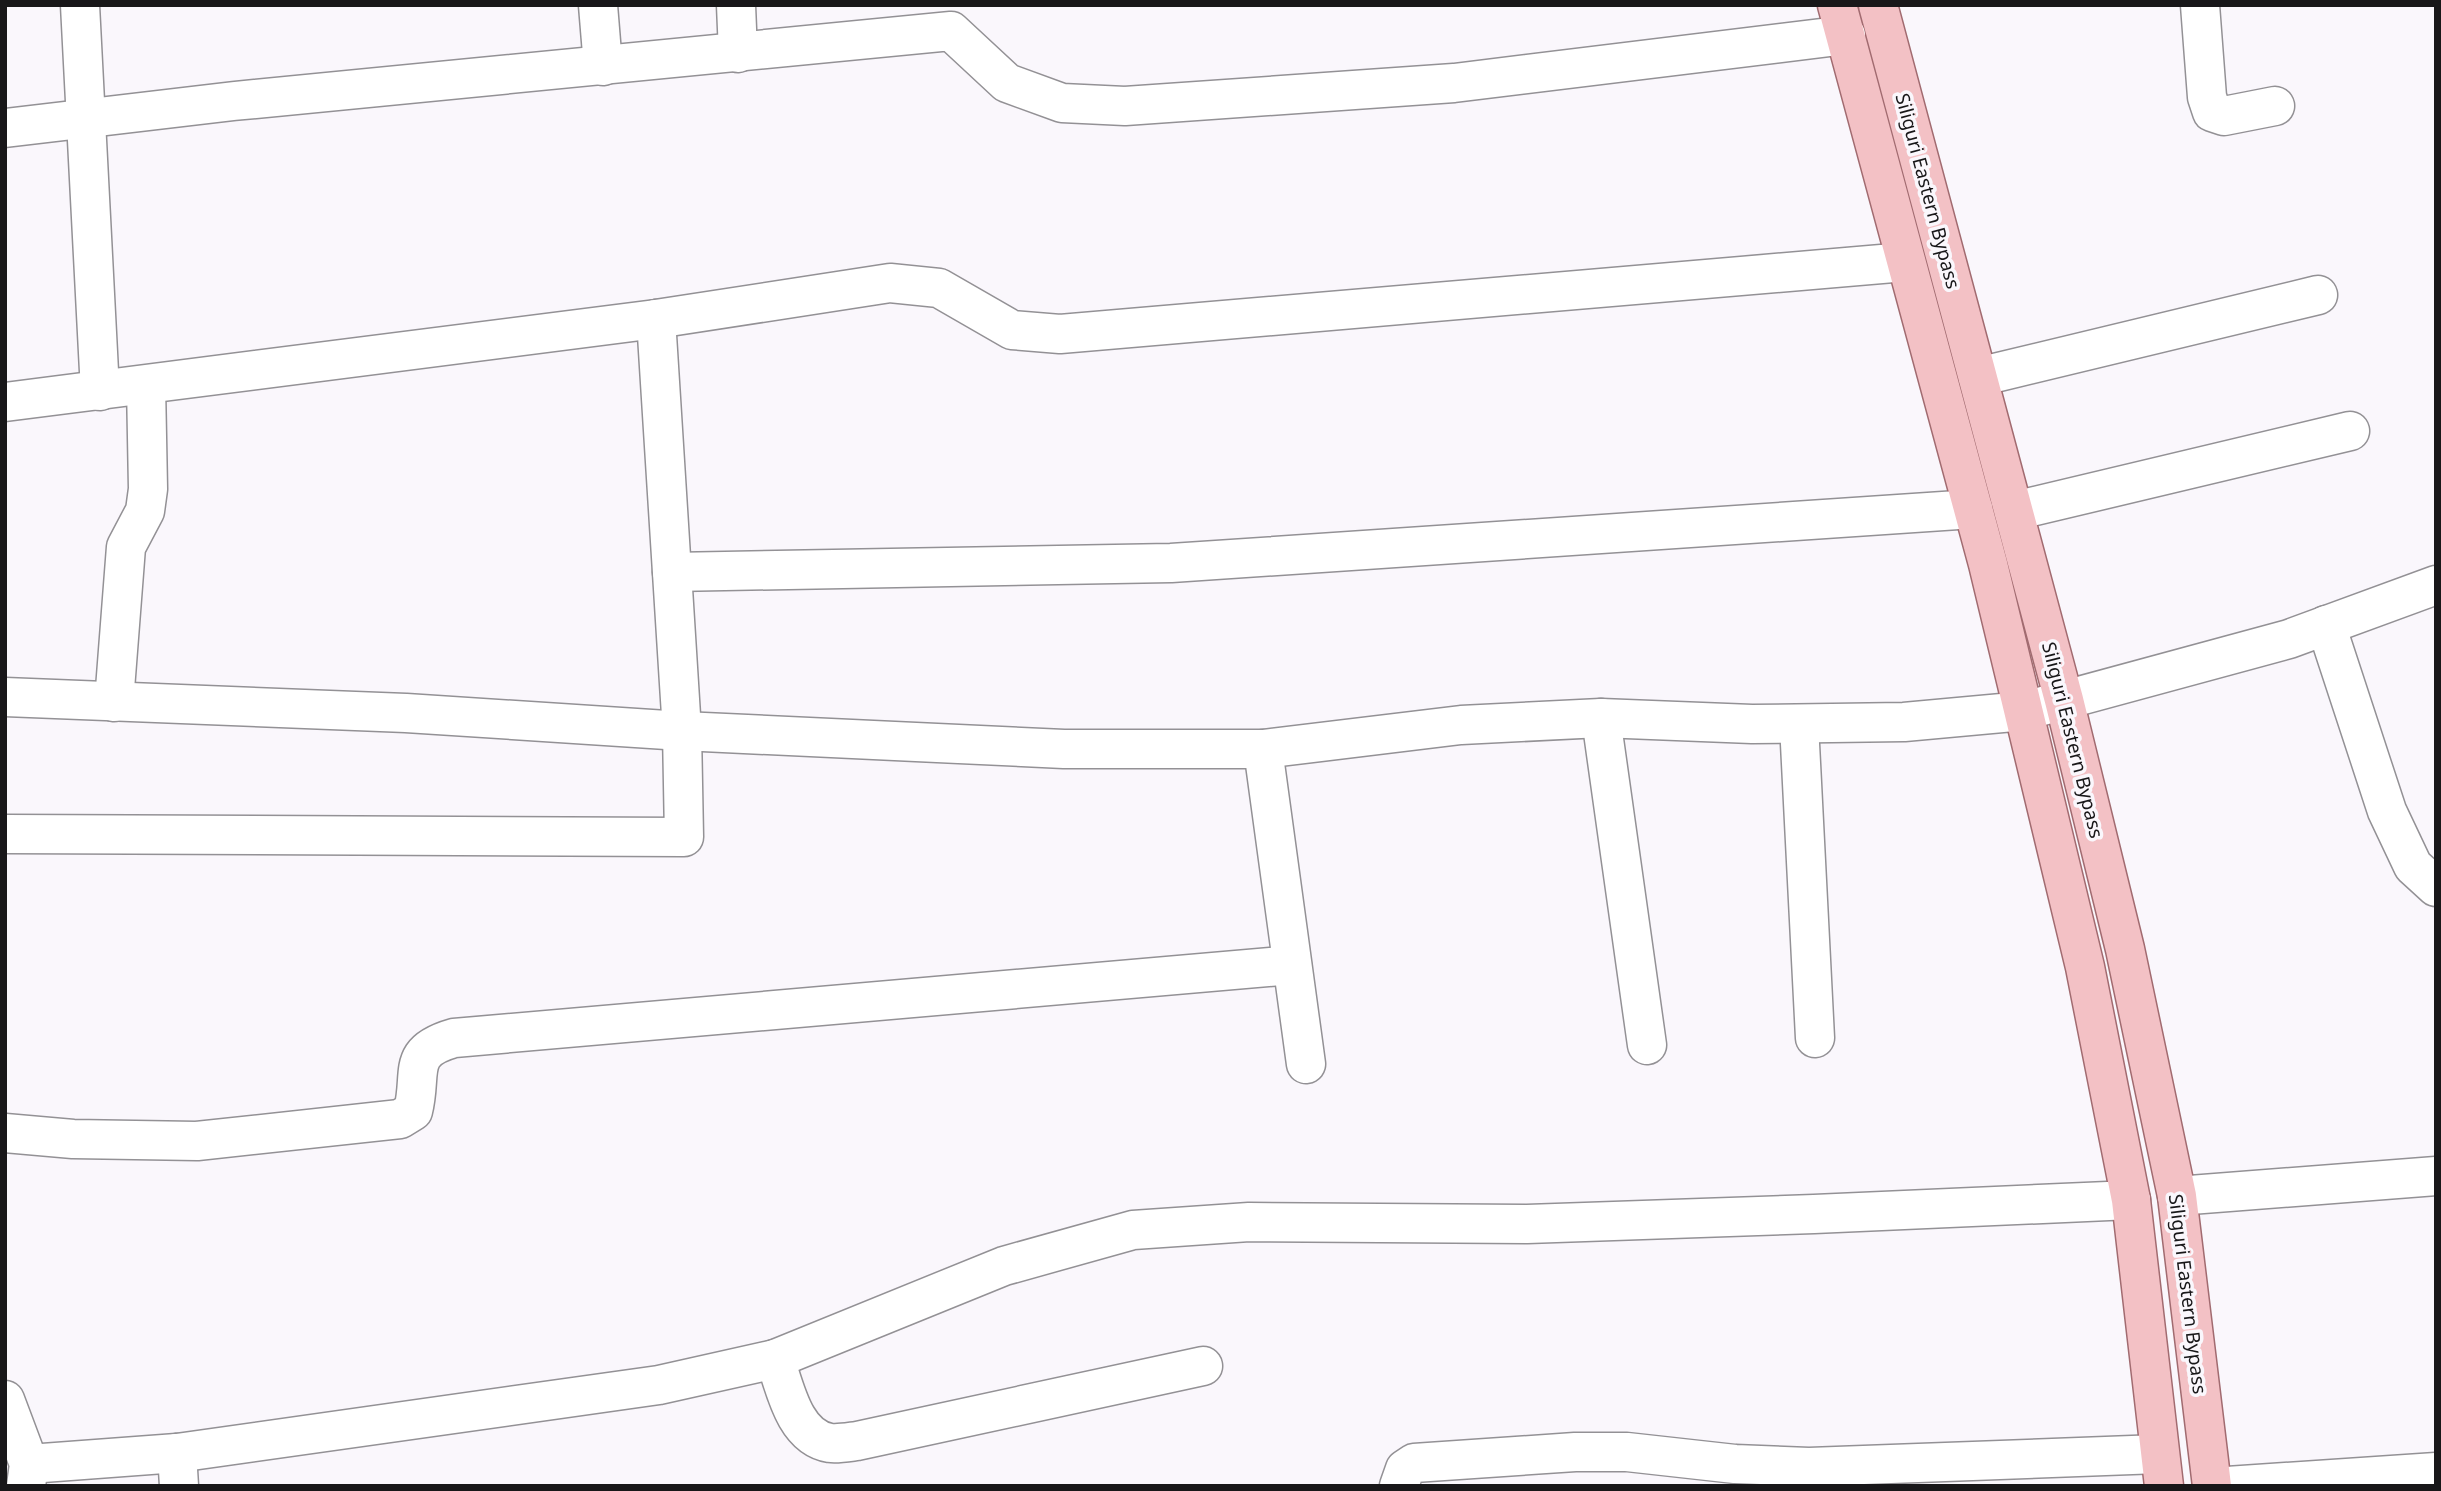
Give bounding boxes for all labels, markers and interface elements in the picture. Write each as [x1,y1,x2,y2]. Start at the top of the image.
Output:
street label: Siliguri Eastern Bypass [1889,90,1967,292]
street label: Siliguri Eastern Bypass [2036,639,2110,841]
street label: Siliguri Eastern Bypass [2163,1193,2213,1395]

